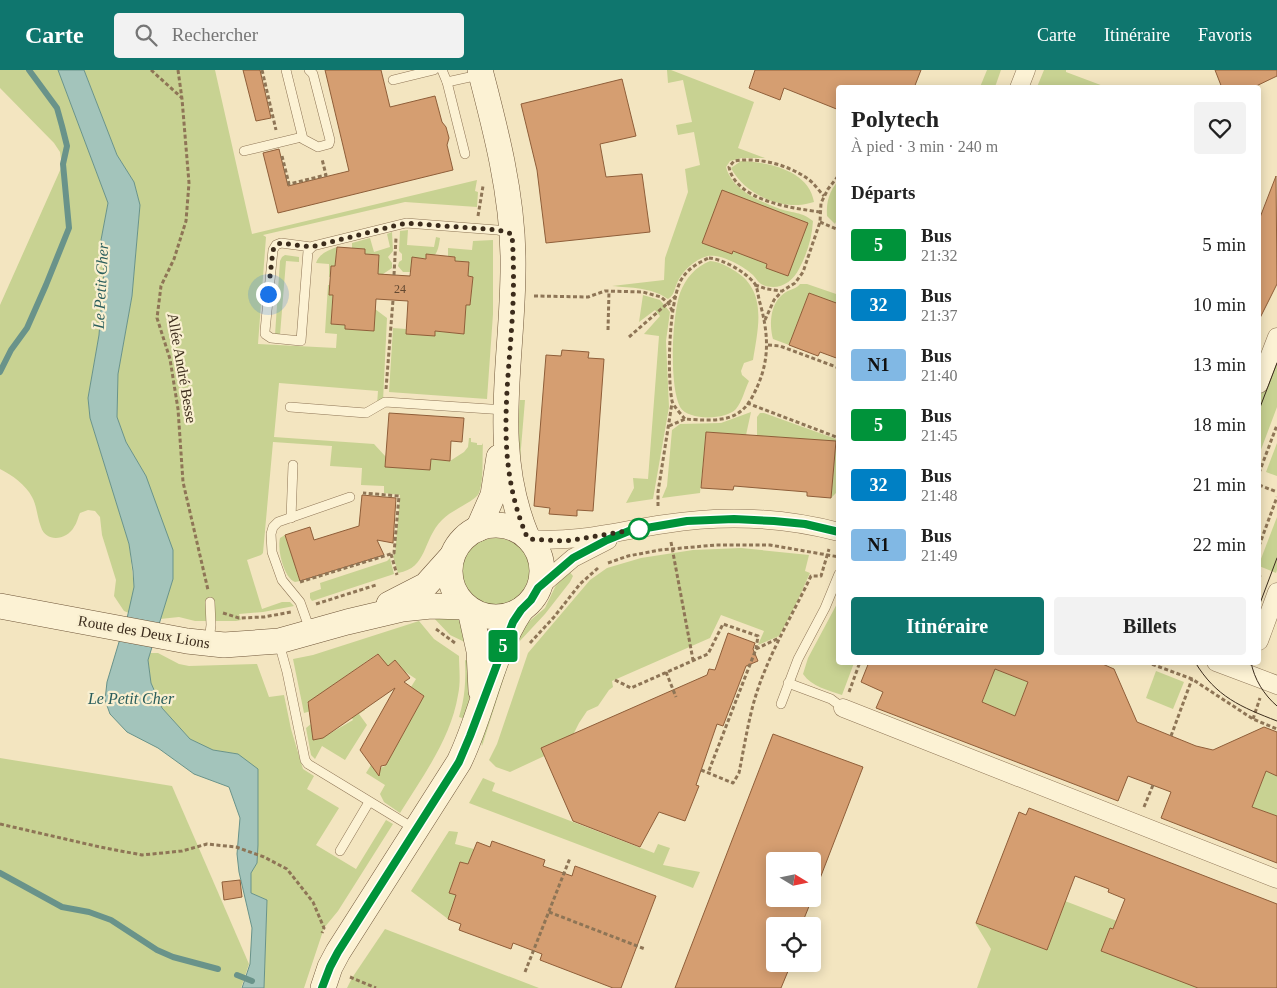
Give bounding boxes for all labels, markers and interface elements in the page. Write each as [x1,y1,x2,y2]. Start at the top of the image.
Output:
search box [114,13,464,58]
icon: search [132,21,160,49]
text: Carte [25,22,84,48]
text: Rechercher [172,24,258,45]
text: Carte [1037,25,1076,45]
text: Itinéraire [1104,25,1170,45]
text: Favoris [1198,25,1252,45]
button: heart [1194,102,1246,154]
text: Polytech [851,106,939,132]
text: À pied · 3 min · 240 m [851,138,998,155]
text: Départs [851,182,915,203]
text: Bus [921,225,952,246]
text: 5 min [1202,234,1246,255]
text: 5 [874,235,883,255]
water label: Le Petit Cher [90,242,111,331]
text: 21:32 [921,247,957,264]
your location [256,282,281,307]
house number: 24 [394,282,406,296]
text: Bus [921,285,952,306]
text: 10 min [1193,294,1246,315]
text: 32 [870,295,888,315]
text: 21:37 [921,307,957,324]
street label: Allée André Besse [164,312,200,425]
text: Bus [921,345,952,366]
text: 13 min [1193,354,1246,375]
text: N1 [868,355,890,375]
text: 21:40 [921,367,957,384]
text: Bus [921,405,952,426]
text: 18 min [1193,414,1246,435]
text: 5 [874,415,883,435]
text: 21:45 [921,427,957,444]
text: Bus [921,465,952,486]
text: 21 min [1193,474,1246,495]
text: 32 [870,475,888,495]
text: 21:48 [921,487,957,504]
unlabelled marker [628,518,650,540]
text: Bus [921,525,952,546]
text: 22 min [1193,534,1246,555]
text: N1 [868,535,890,555]
text: 21:49 [921,547,957,564]
button: Itinéraire [851,597,1044,655]
button: Billets [1054,597,1246,655]
street label: Route des Deux Lions [77,613,211,652]
line badge: 5 [487,630,519,662]
text: 5 [499,636,508,656]
water label: Le Petit Cher [87,690,175,707]
north arrow [766,852,821,908]
map controls [766,852,821,972]
button: locate [766,917,821,972]

